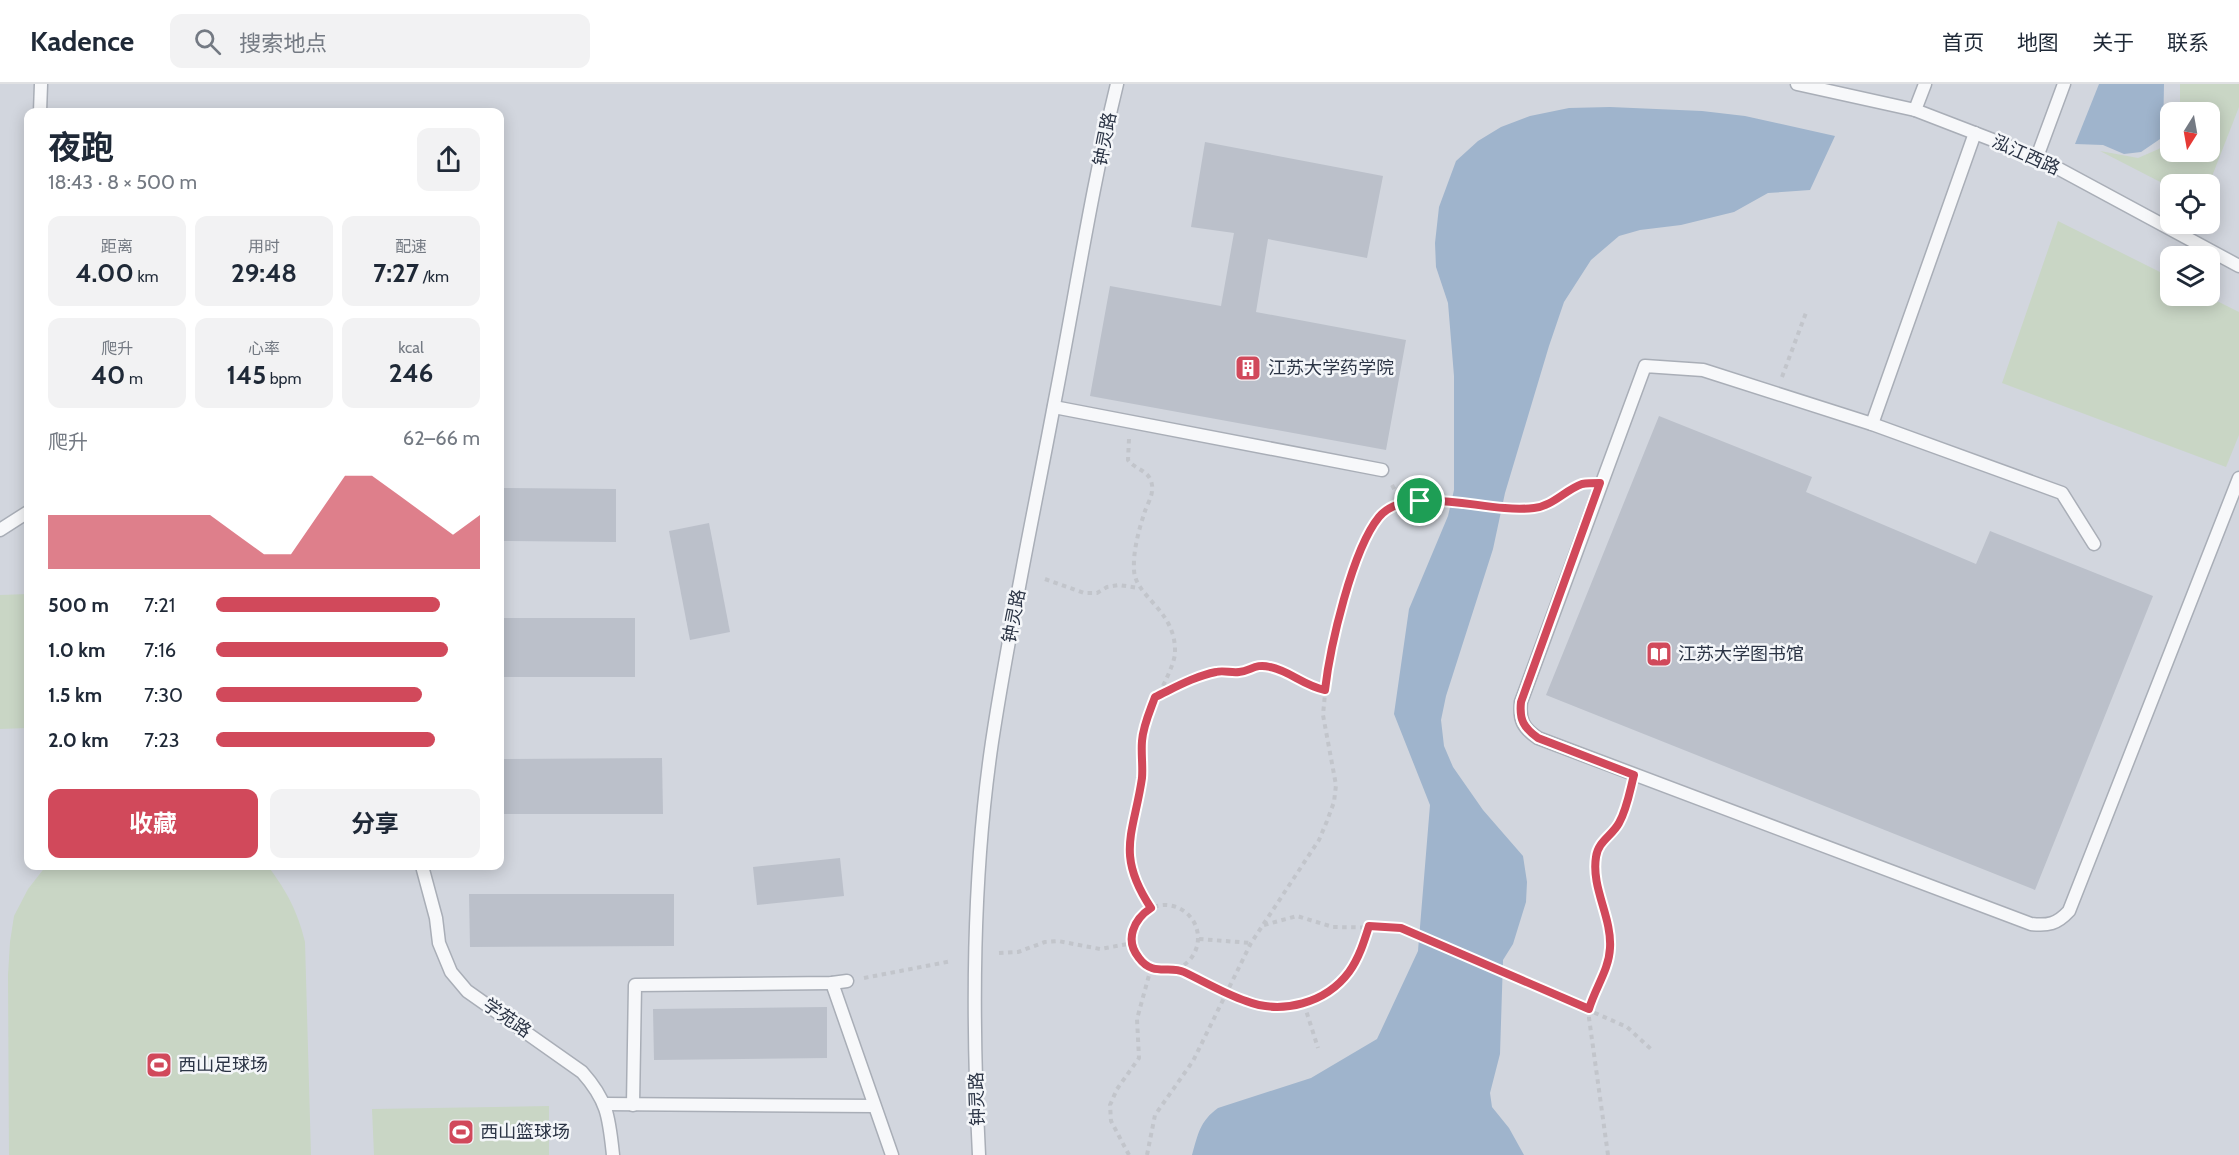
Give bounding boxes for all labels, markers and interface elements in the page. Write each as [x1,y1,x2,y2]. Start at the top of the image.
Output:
search box [170,14,590,68]
text: Kadence [30,24,134,58]
icon: search [191,25,224,58]
text: 搜索地点 [239,30,327,57]
text: 首页 [1942,30,1984,55]
text: 地图 [2017,30,2059,55]
text: 关于 [2092,30,2134,55]
text: 联系 [2167,30,2209,55]
north arrow [2160,102,2220,162]
map controls [2160,102,2220,306]
street label: 钟灵路 [1089,110,1121,168]
text: 夜跑 [48,127,114,167]
button: share [417,128,480,191]
street label: 泓江西路 [1989,130,2063,180]
text: 18:43 · 8 × 500 m [48,170,197,194]
button: locate [2160,174,2220,234]
text: 距离 [101,237,133,256]
text: 用时 [248,237,280,256]
text: 配速 [395,237,427,256]
button: layers [2160,246,2220,306]
text: 4.00 [75,257,134,289]
text: 29:48 [231,257,297,289]
text: 7:27 [373,257,419,289]
text: km [134,267,159,286]
text: /km [419,267,449,286]
text: kcal [398,338,424,357]
text: 爬升 [101,339,133,358]
text: 心率 [248,339,280,358]
building icon: 江苏大学药学院 [1233,353,1263,383]
text: 246 [389,357,433,389]
place label: 江苏大学药学院 [1268,357,1394,379]
text: 40 [91,359,125,391]
text: 145 [226,359,266,391]
text: m [125,369,143,388]
text: bpm [266,369,302,388]
text: 62–66 m [403,426,480,450]
text: 爬升 [48,430,88,454]
pin [1394,475,1445,526]
icon: arrive [1403,484,1436,517]
street label: 钟灵路 [998,587,1030,645]
text: 500 m [48,593,109,617]
text: 7:21 [144,593,175,617]
text: 1.0 km [48,638,105,662]
text: 7:16 [144,638,176,662]
library icon: 江苏大学图书馆 [1644,639,1674,669]
place label: 江苏大学图书馆 [1678,643,1804,665]
text: 1.5 km [48,683,102,707]
text: 7:30 [144,683,183,707]
text: 2.0 km [48,728,109,752]
text: 7:23 [144,728,180,752]
button: 收藏 [48,789,258,858]
button: 分享 [270,789,480,858]
street label: 学苑路 [479,994,535,1042]
sports icon: 西山足球场 [144,1050,174,1080]
place label: 西山足球场 [178,1054,268,1076]
street label: 钟灵路 [965,1072,989,1126]
sports icon: 西山篮球场 [446,1117,476,1147]
place label: 西山篮球场 [480,1121,570,1143]

